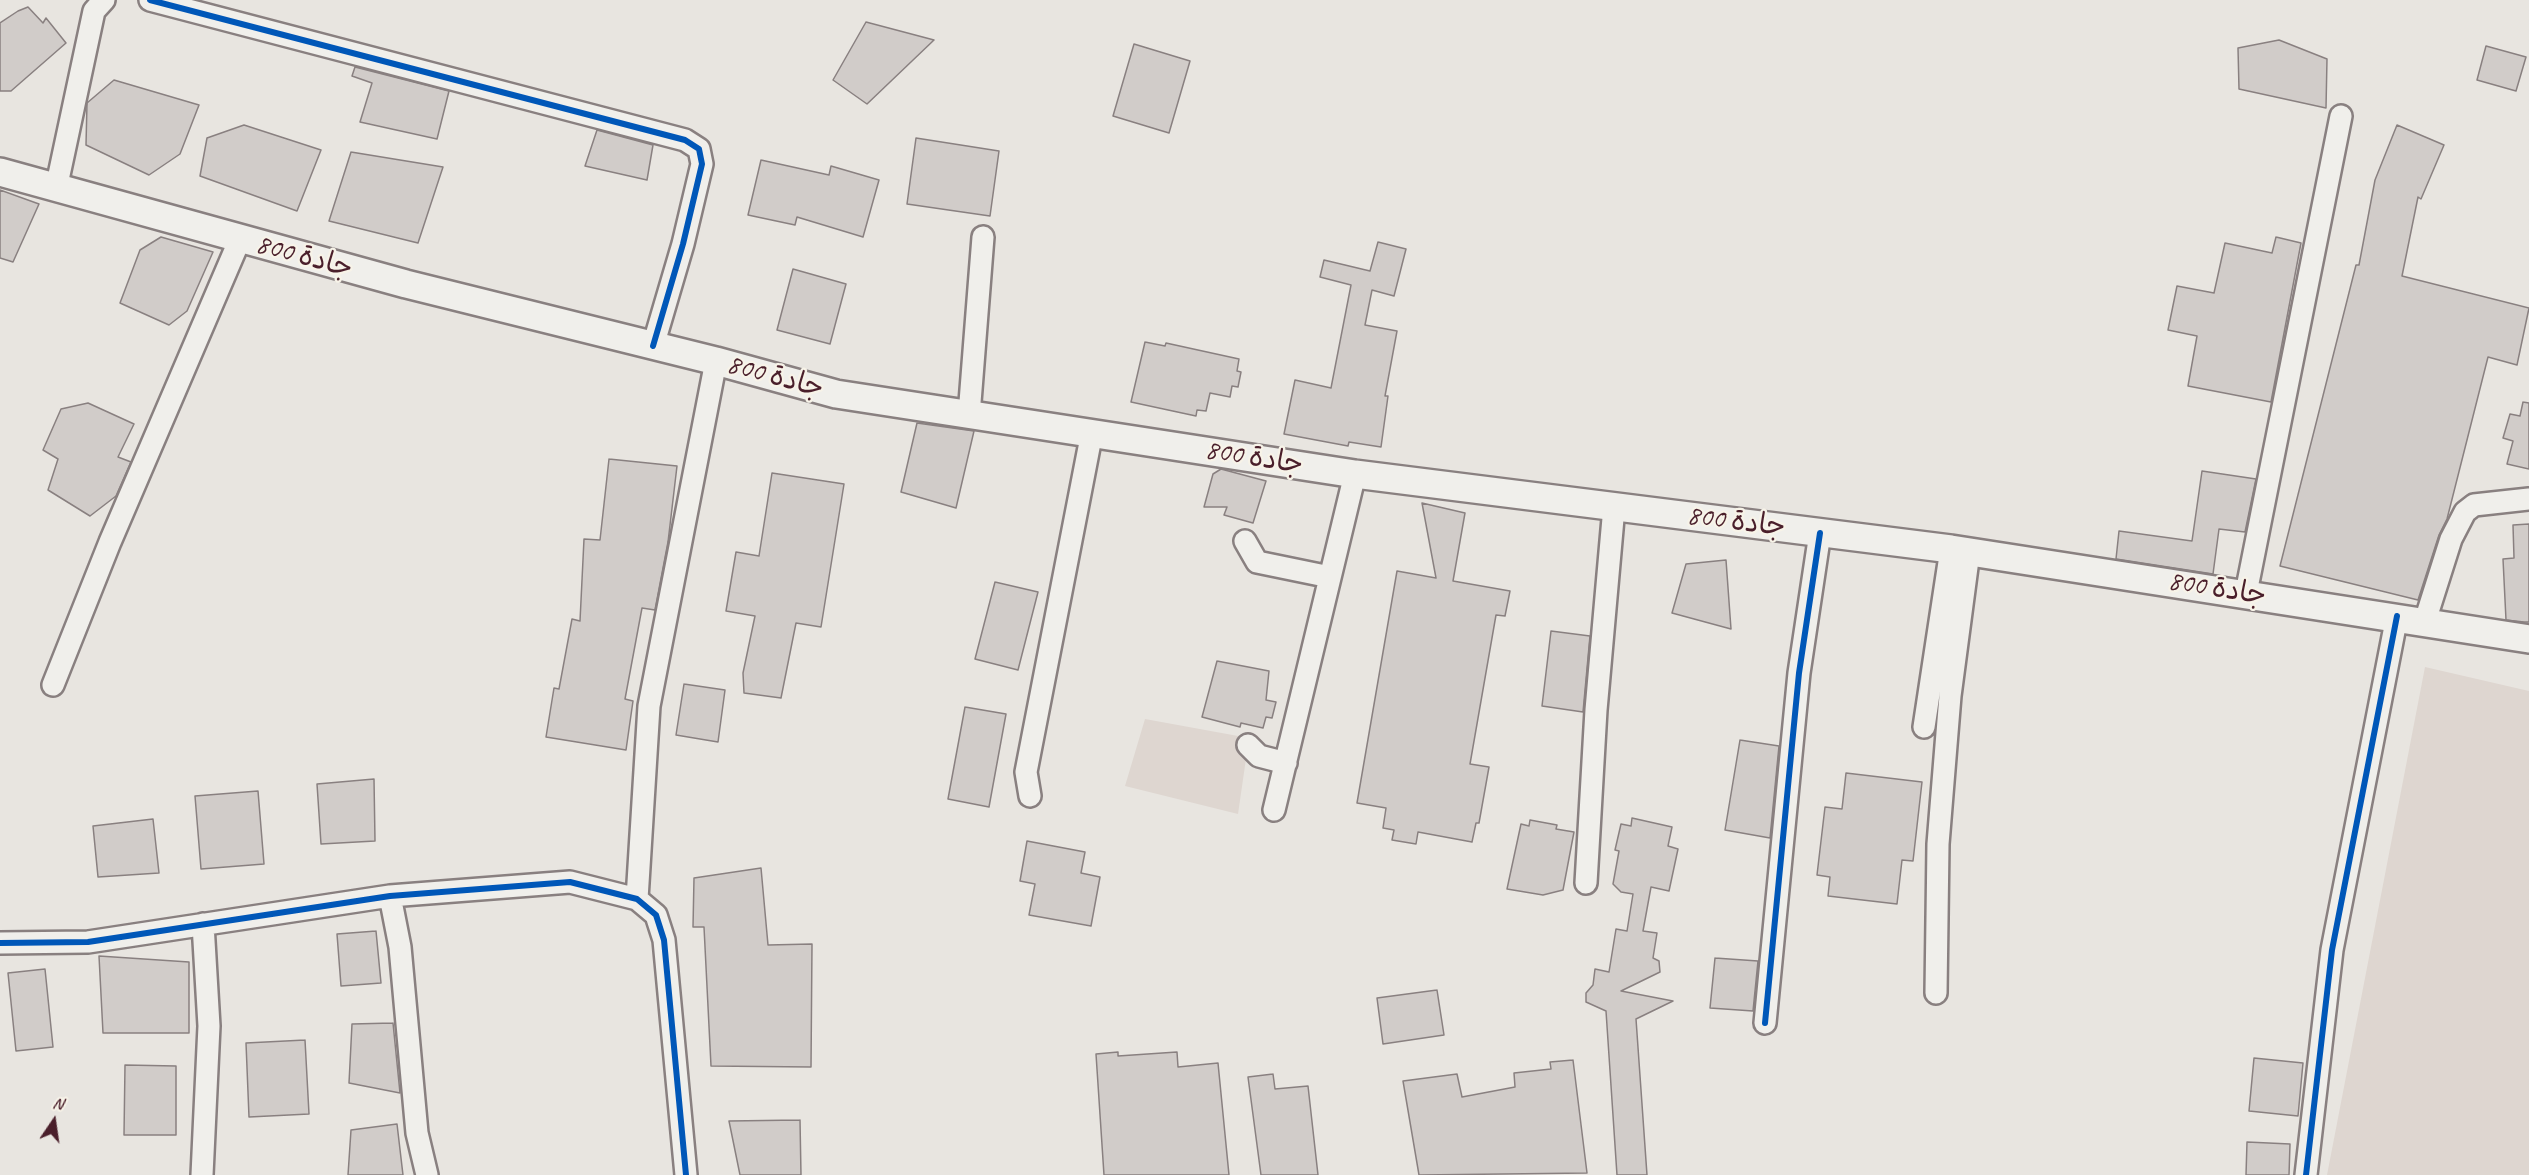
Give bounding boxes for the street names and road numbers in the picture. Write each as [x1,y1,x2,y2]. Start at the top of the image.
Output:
street label: جادة 800 [252,228,356,286]
street label: جادة 800 [723,348,827,406]
street label: جادة 800 [1202,434,1306,482]
street label: جادة 800 [1685,499,1787,545]
street label: جادة 800 [2165,565,2269,613]

